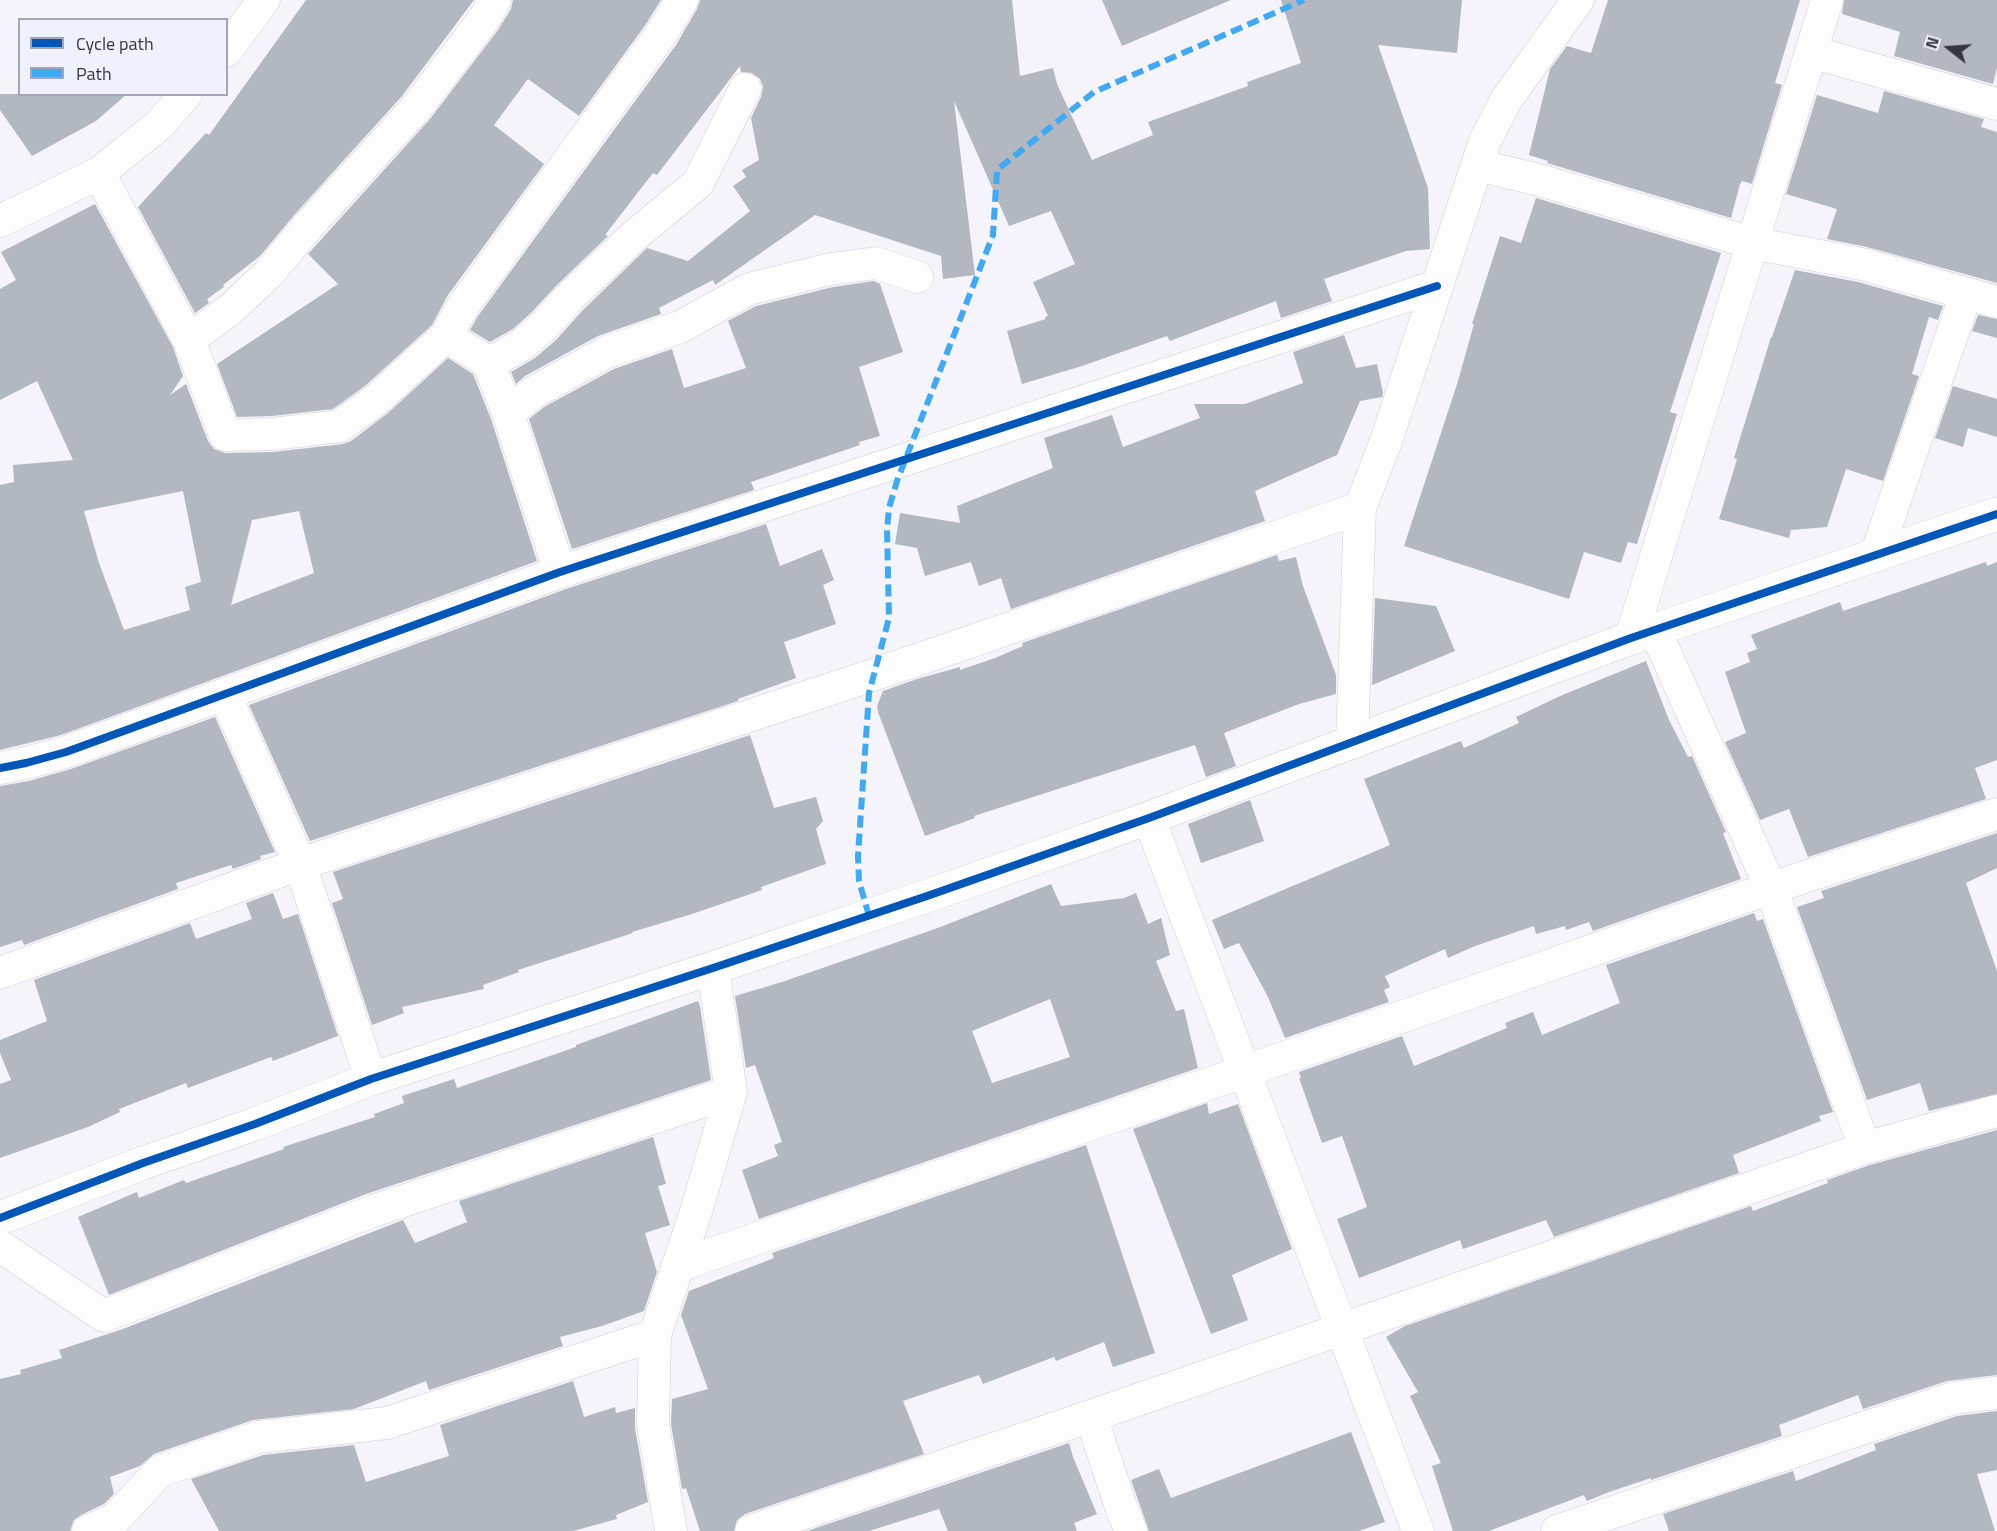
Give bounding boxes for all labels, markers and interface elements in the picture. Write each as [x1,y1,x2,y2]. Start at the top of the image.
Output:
legend [18,18,228,96]
north arrow [1919,18,1979,78]
text: Cycle path [76,30,154,57]
text: N [1919,34,1945,52]
text: Path [76,60,112,87]

